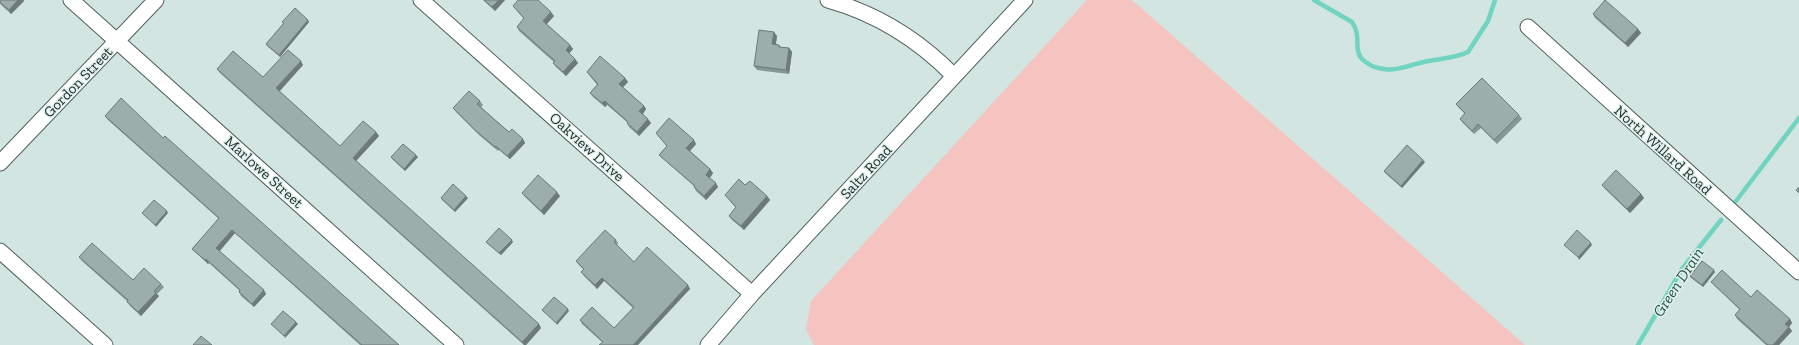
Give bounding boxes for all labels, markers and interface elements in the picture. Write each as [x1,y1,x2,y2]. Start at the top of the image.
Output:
street label: Gordon Street [40,42,117,121]
street label: North Willard Road [1611,102,1716,199]
street label: Oakview Drive [546,109,628,185]
street label: Marlowe Street [221,132,307,212]
street label: Saltz Road [836,141,896,203]
water label: Green Drain [1649,244,1707,320]

